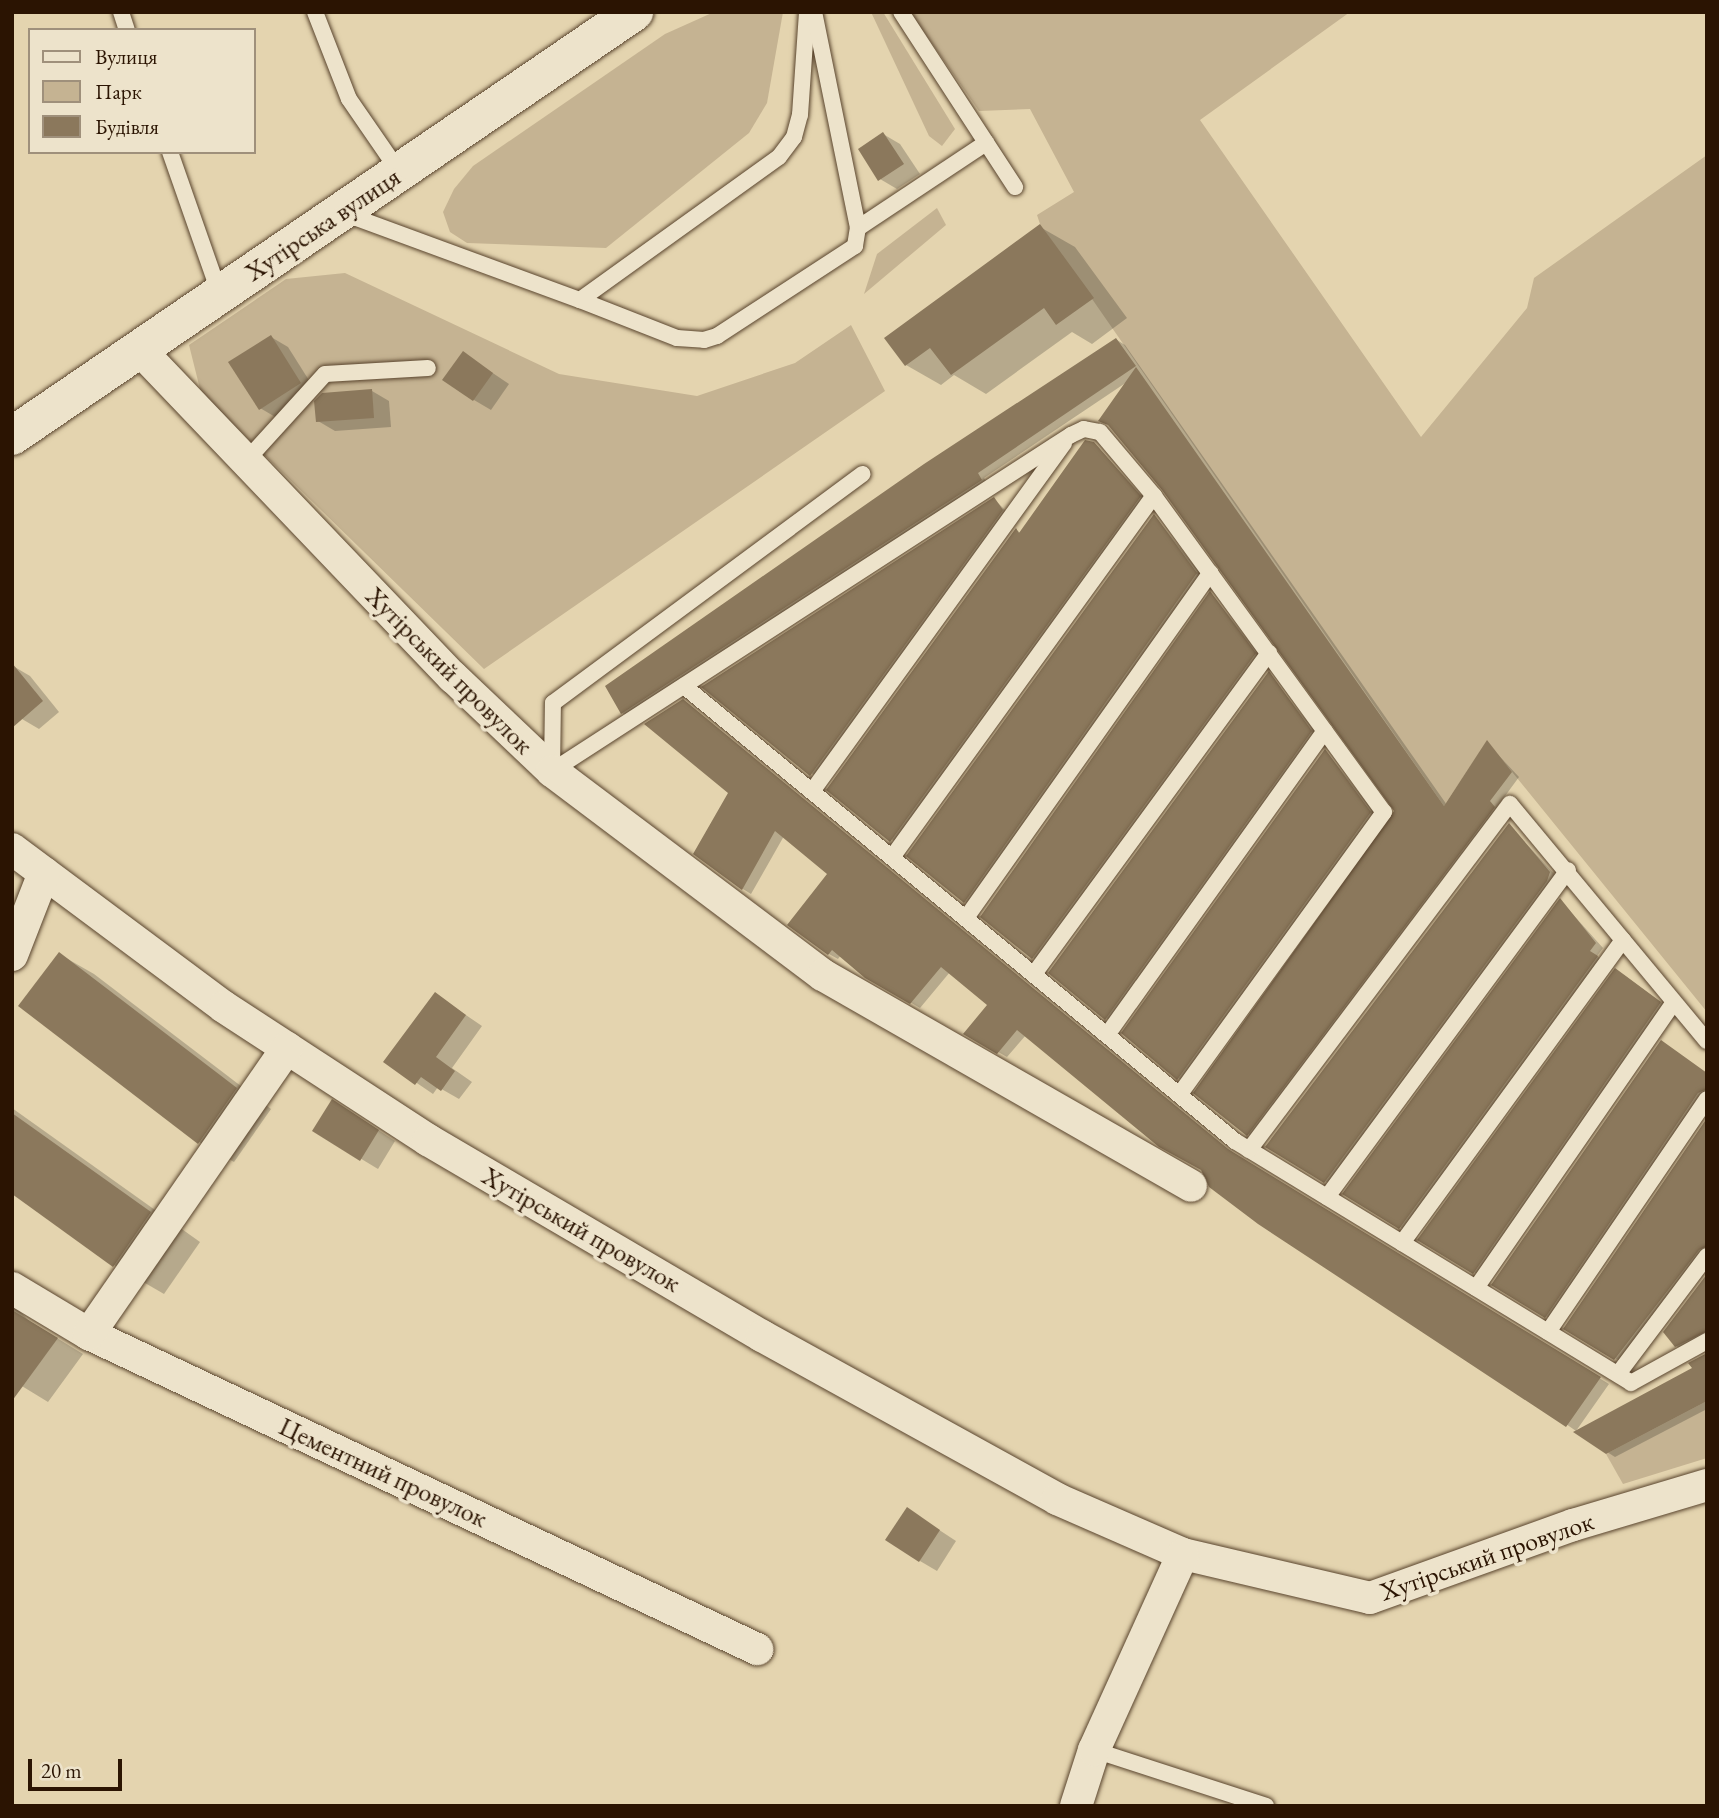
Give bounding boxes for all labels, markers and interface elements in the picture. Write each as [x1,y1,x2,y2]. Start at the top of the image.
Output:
legend [28,28,256,154]
text: Вулиця [95,43,157,70]
text: Парк [95,78,142,105]
text: Будівля [95,113,159,140]
street label: Хутірська вулиця [240,162,406,288]
street label: Хутірський провулок [359,581,539,761]
street label: Хутірський провулок [476,1161,686,1299]
street label: Цементний провулок [274,1411,492,1535]
street label: Хутірський провулок [1376,1506,1598,1608]
scale bar [32,1744,126,1788]
text: 20 m [41,1757,82,1784]

